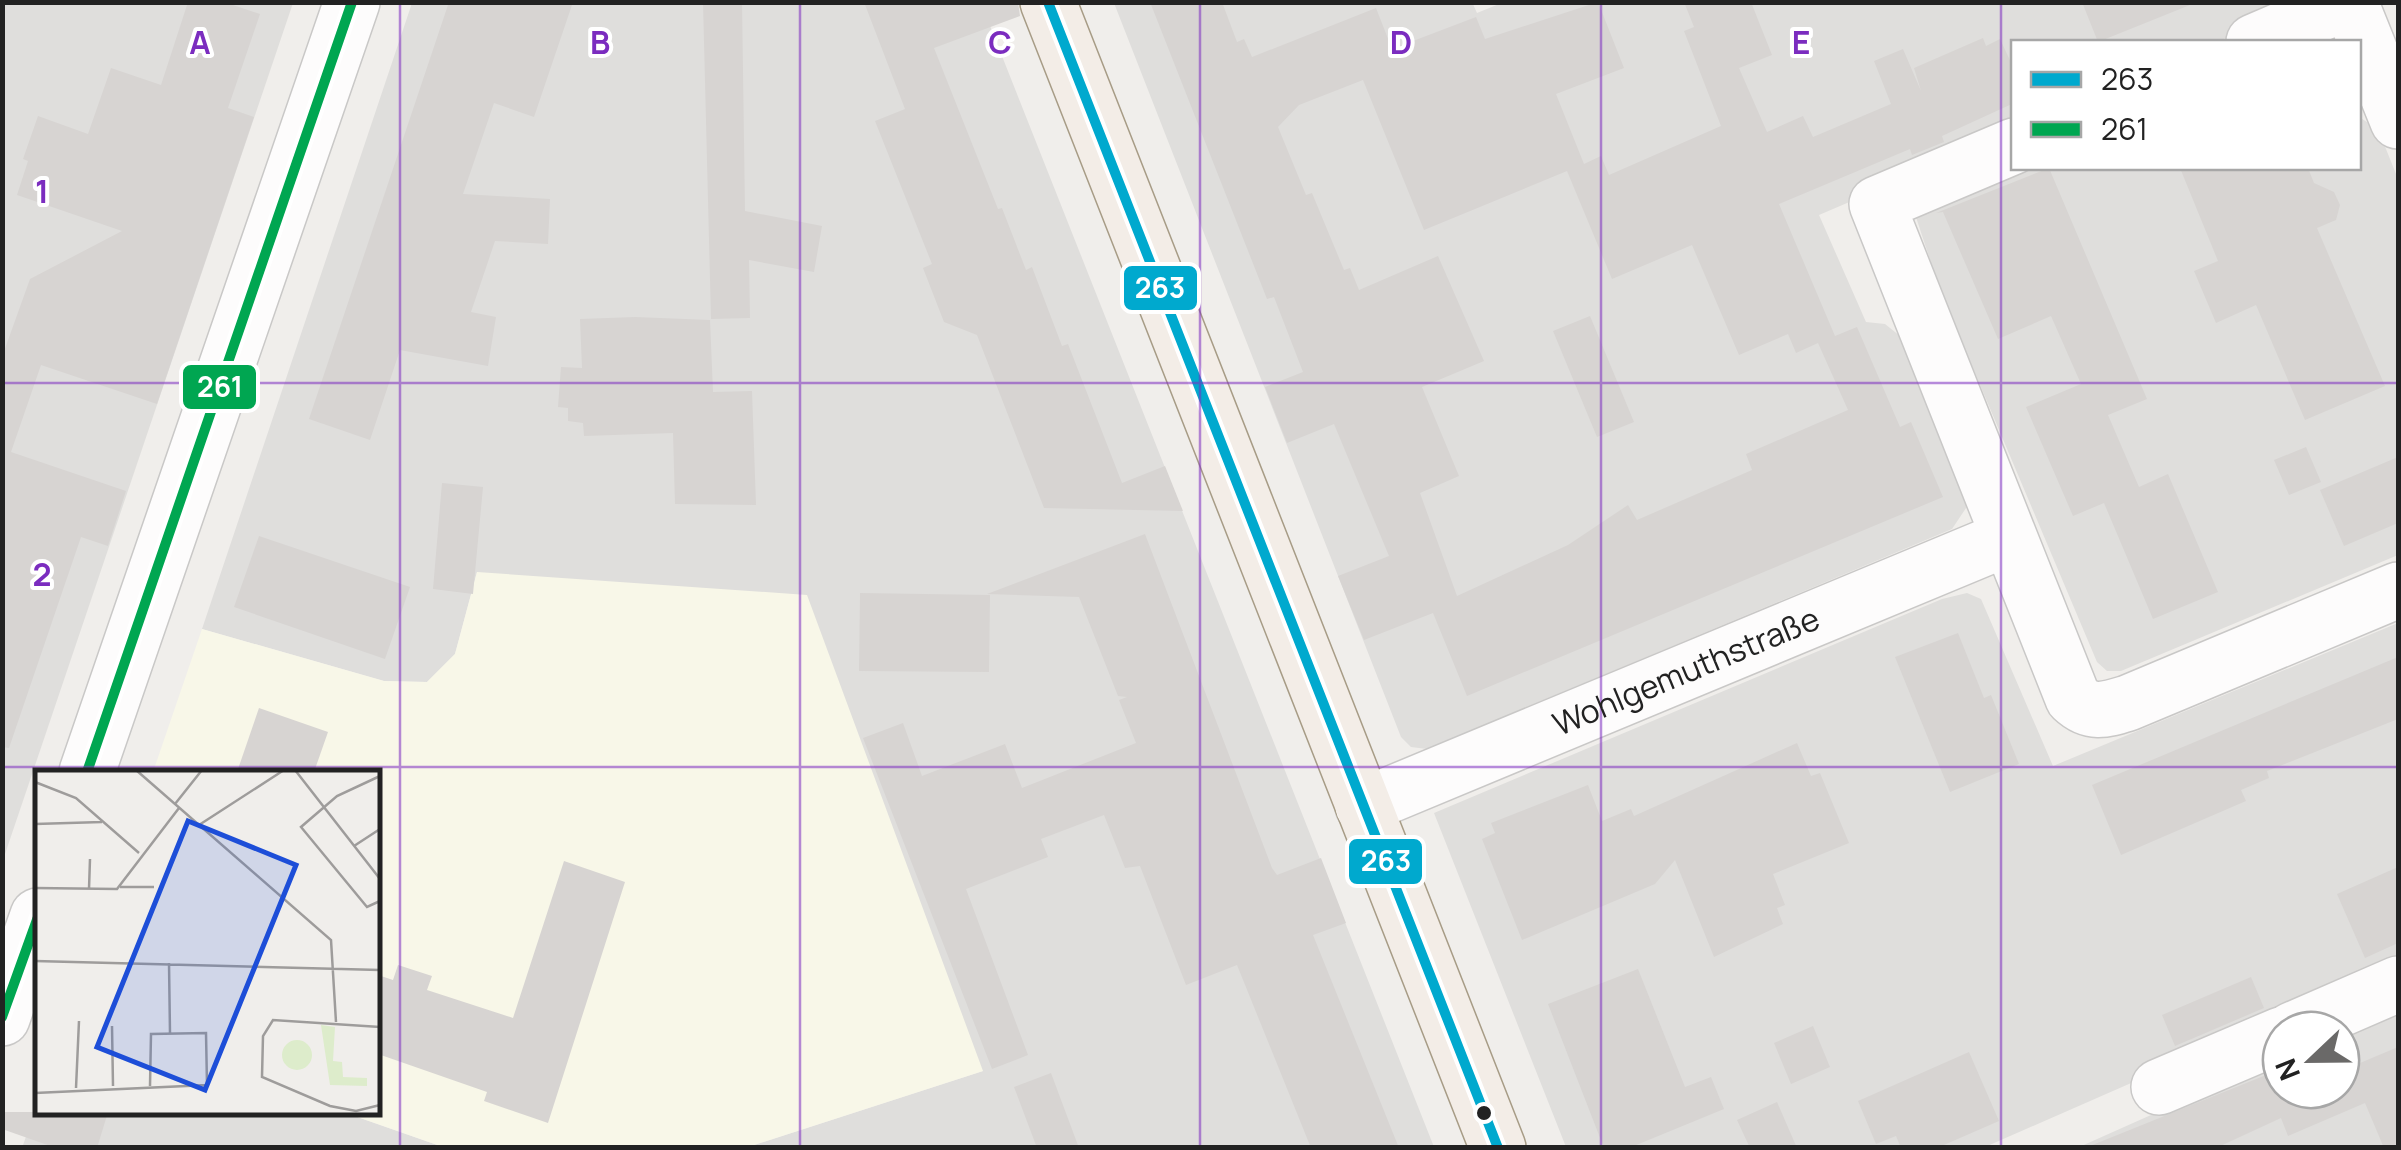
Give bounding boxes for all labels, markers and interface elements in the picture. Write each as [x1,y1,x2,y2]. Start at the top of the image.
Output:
text: A [189,20,211,64]
text: B [590,20,610,64]
text: C [988,20,1012,64]
text: D [1390,20,1412,64]
text: E [1792,20,1810,64]
legend [2011,40,2361,170]
text: 263 [2101,58,2153,99]
text: 261 [2101,108,2148,149]
text: 1 [35,169,49,213]
line badge: 263 [1122,264,1199,312]
text: 263 [1135,268,1185,306]
line badge: 261 [181,363,258,411]
text: 261 [197,367,243,405]
text: 2 [32,552,52,596]
street label: Wohlgemuthstraße [1546,596,1826,746]
inset map [35,770,380,1115]
line badge: 263 [1347,837,1424,886]
text: 263 [1361,841,1411,879]
north arrow [2261,1010,2361,1110]
text: N [2266,1053,2308,1086]
unlabelled marker [1474,1103,1494,1123]

